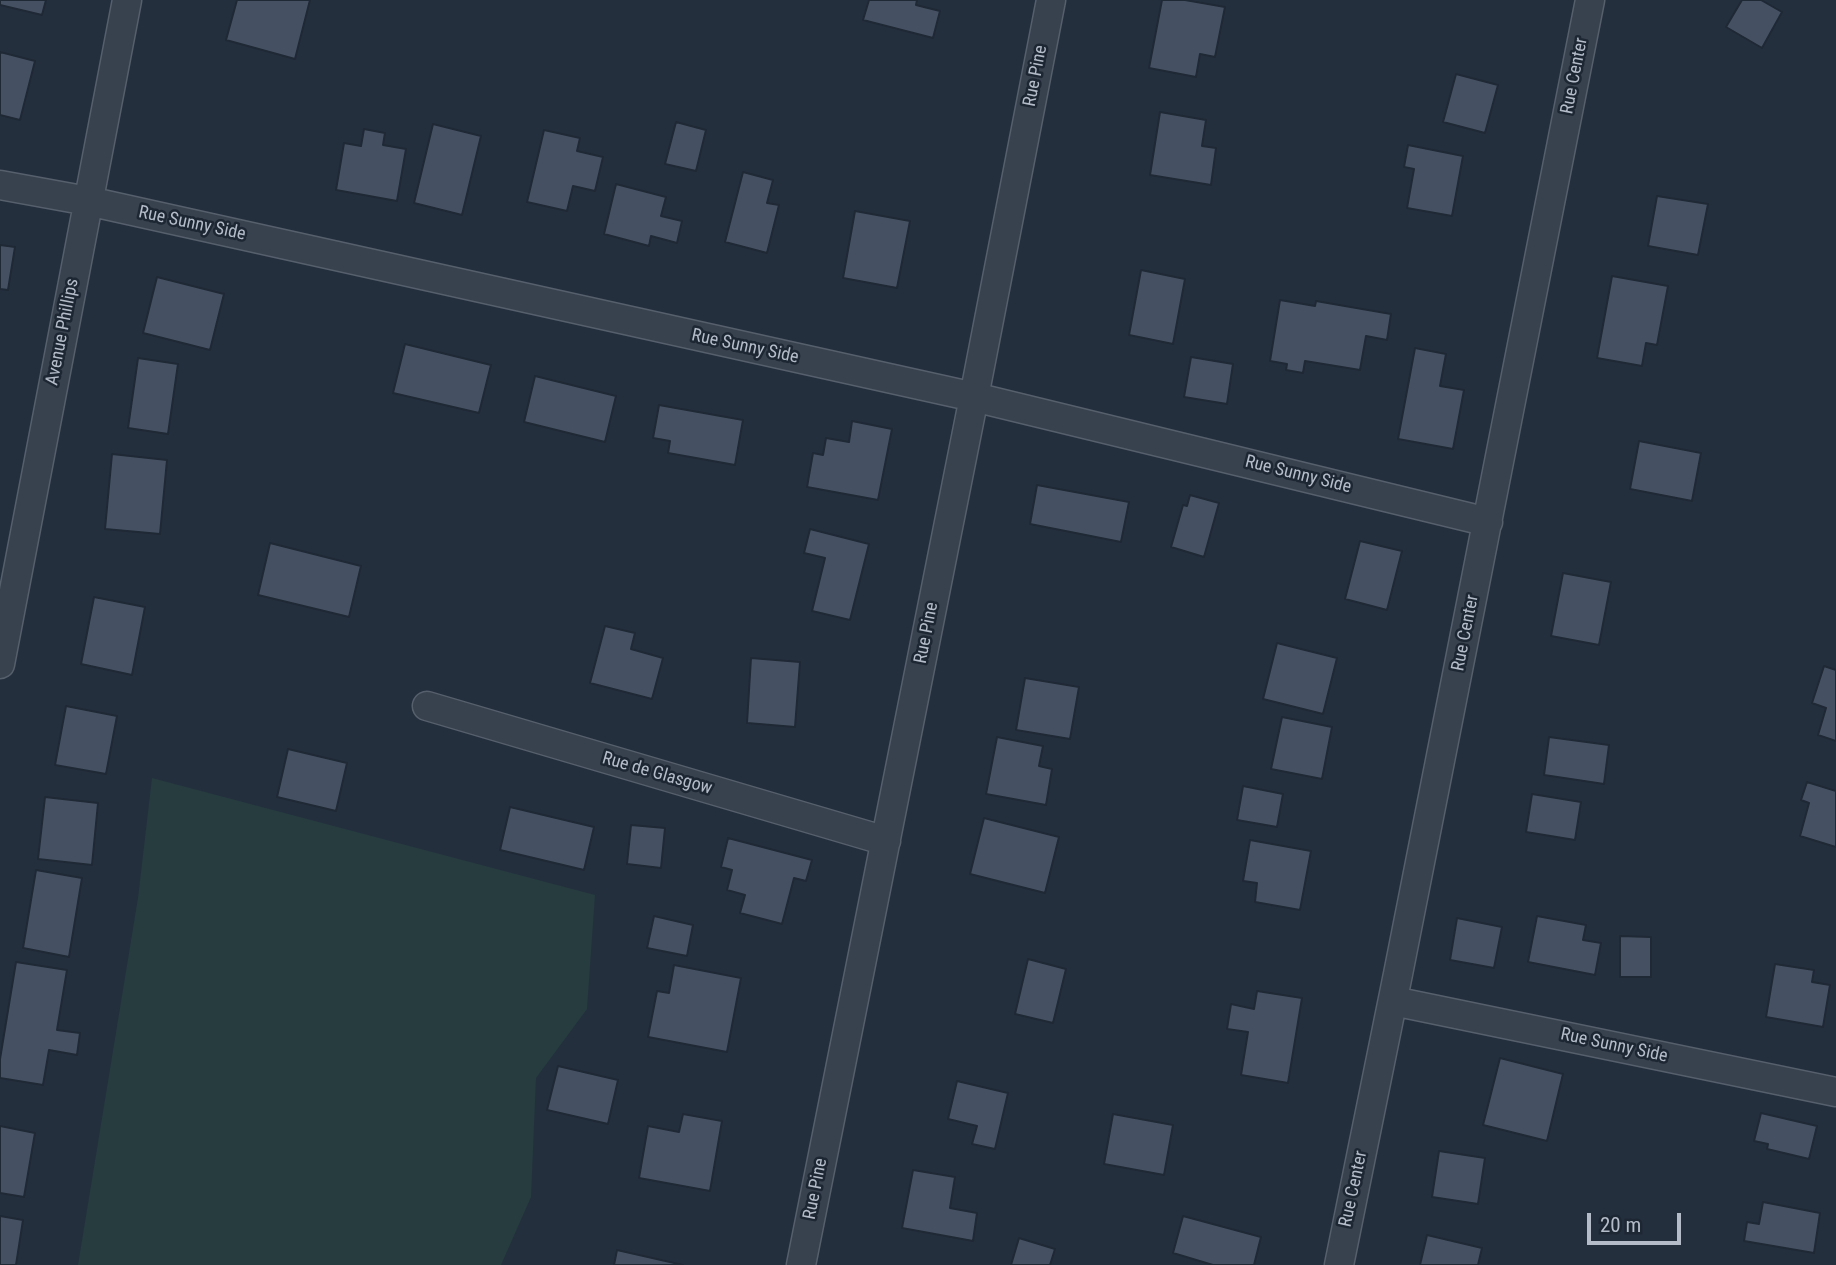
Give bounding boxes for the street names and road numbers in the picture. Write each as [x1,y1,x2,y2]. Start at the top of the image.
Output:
street label: Rue Center [1557,36,1593,116]
street label: Rue Pine [1019,43,1053,109]
street label: Rue Sunny Side [137,202,247,246]
street label: Avenue Phillips [42,277,84,387]
street label: Rue Sunny Side [690,325,800,369]
street label: Rue Sunny Side [1243,451,1353,499]
street label: Rue Center [1448,593,1484,673]
street label: Rue Pine [910,600,944,666]
street label: Rue de Glasgow [599,748,715,800]
street label: Rue Sunny Side [1559,1024,1669,1068]
street label: Rue Center [1335,1149,1373,1229]
street label: Rue Pine [799,1156,833,1222]

